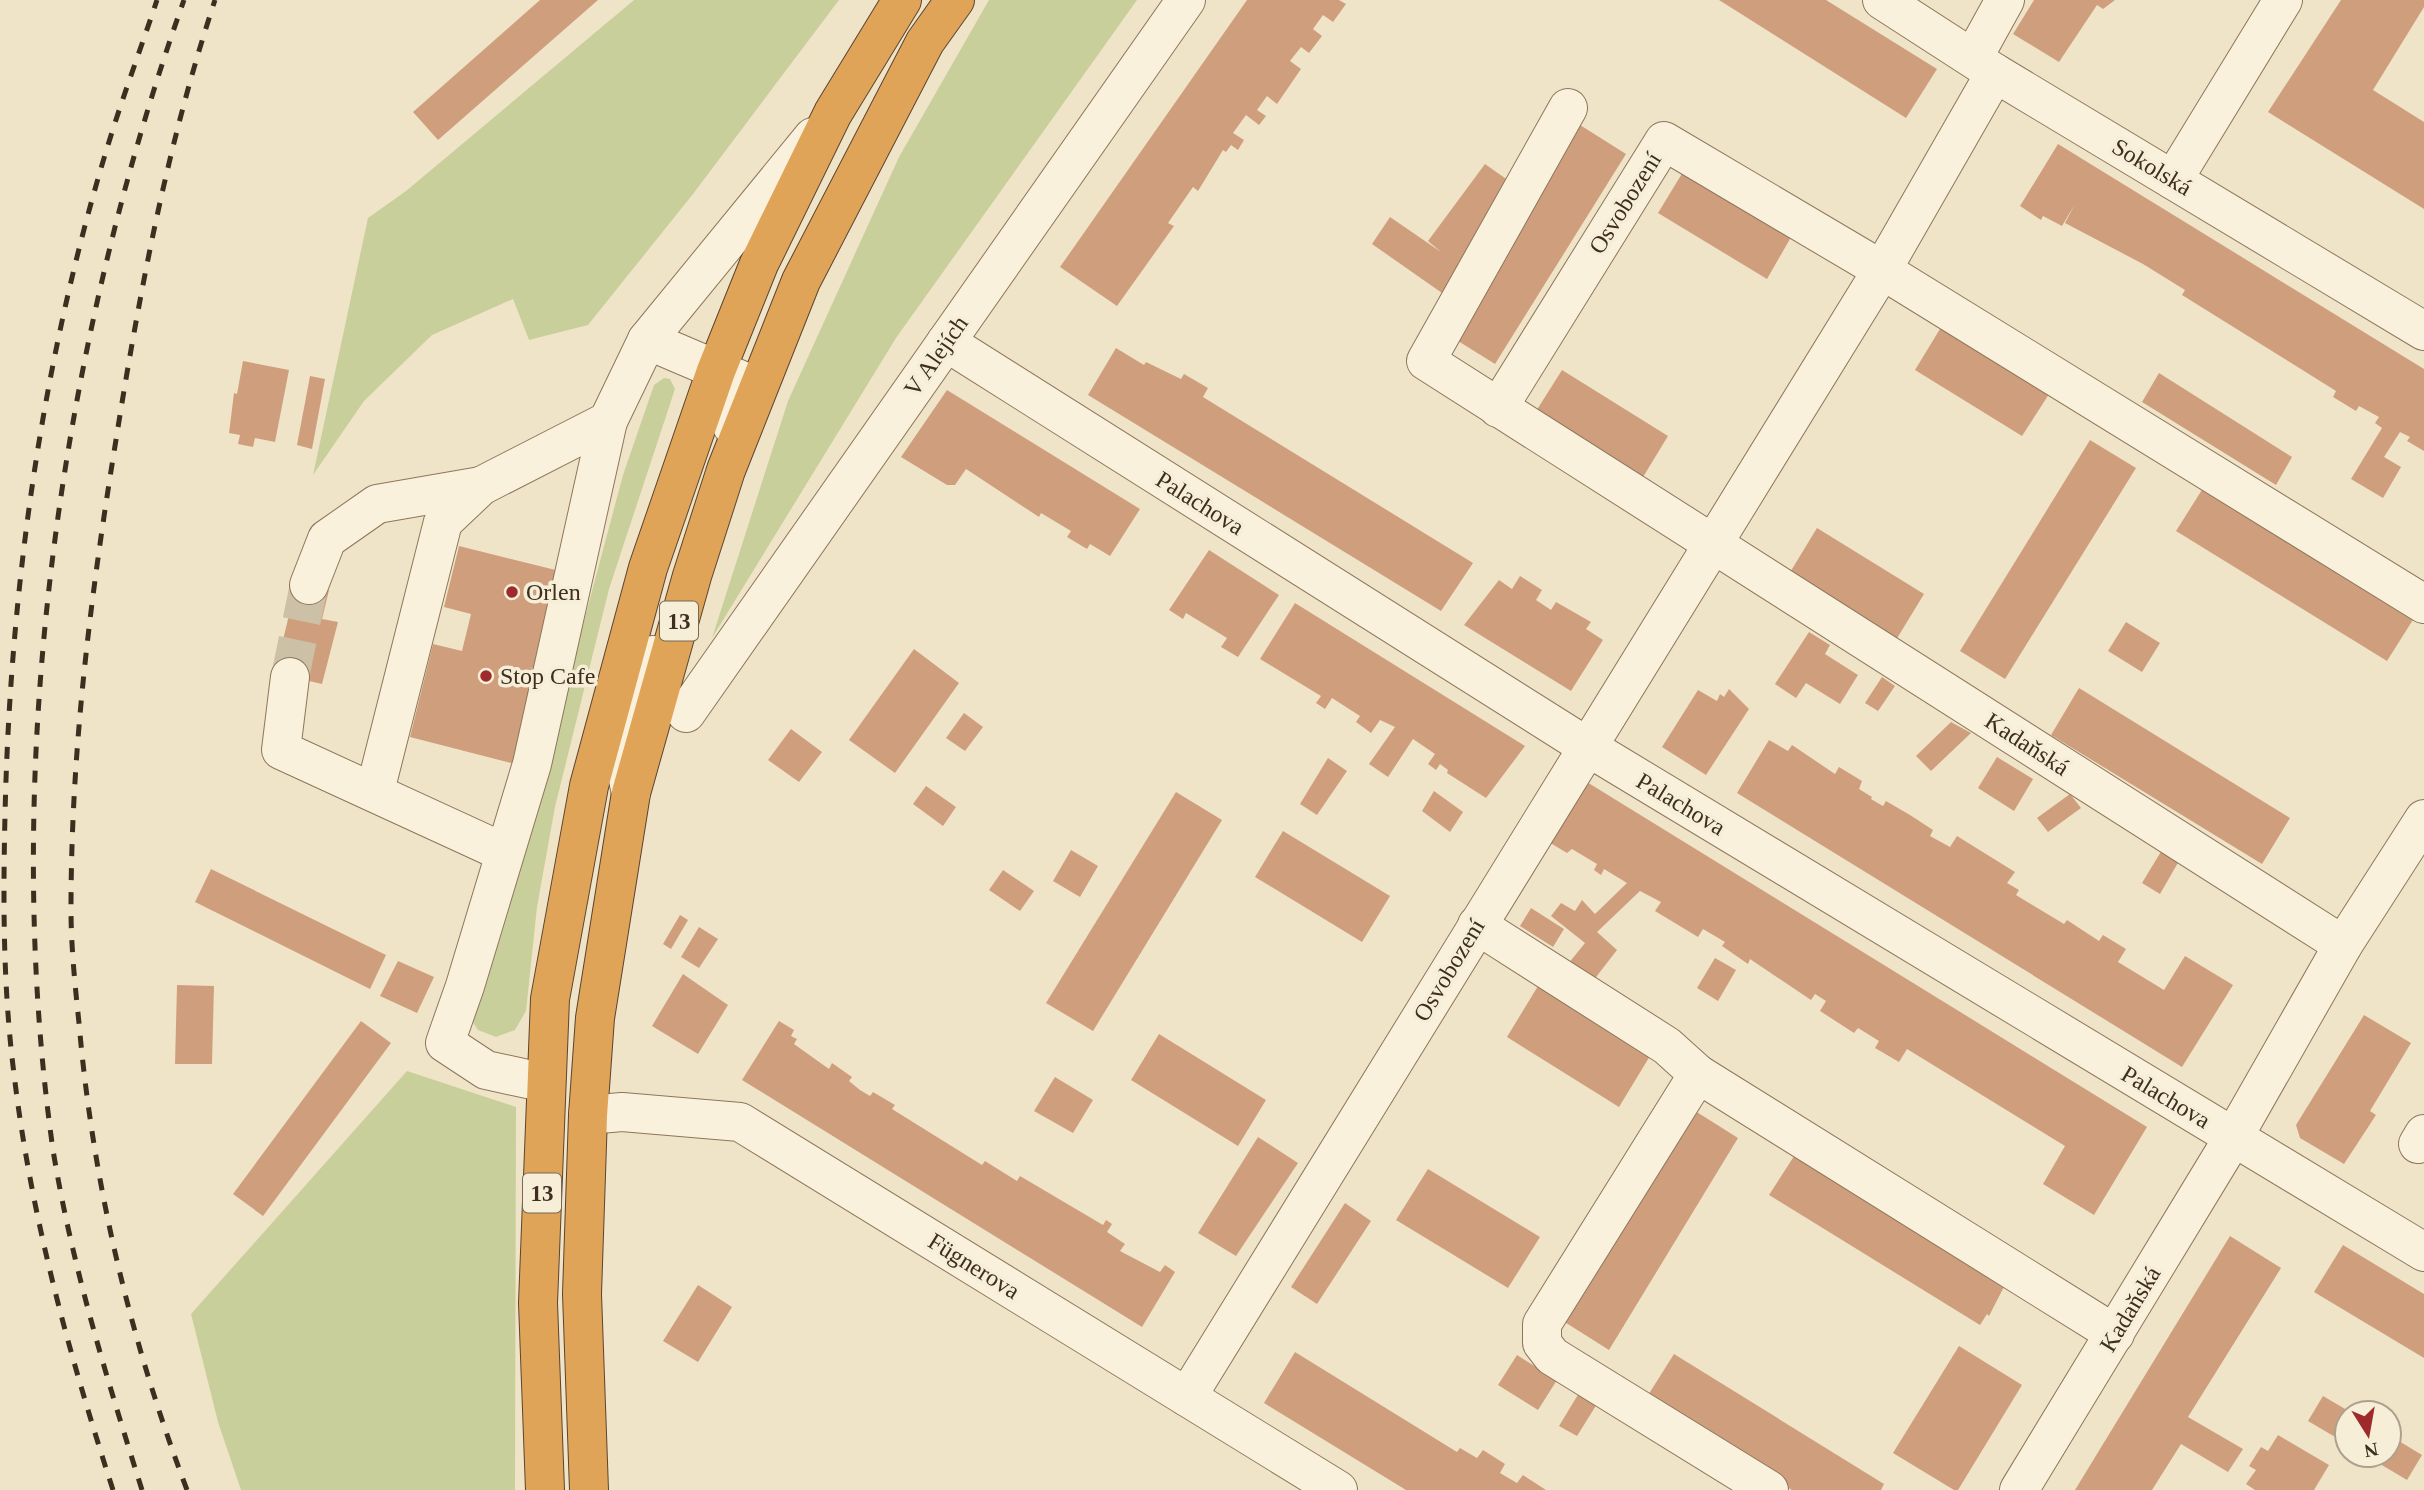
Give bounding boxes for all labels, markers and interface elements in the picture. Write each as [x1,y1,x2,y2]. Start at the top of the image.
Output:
street label: Sokolská [2108,133,2197,201]
street label: Osvobození [1584,147,1667,259]
street label: V Alejích [899,311,973,401]
street label: Palachova [1151,466,1249,540]
place label: Orlen [526,579,581,605]
marker: Orlen [504,584,520,600]
road number: 13 [660,601,698,640]
place label: Stop Cafe [500,663,595,689]
marker: Stop Cafe [478,668,494,684]
street label: Kadaňská [1980,707,2074,781]
street label: Palachova [1632,767,1730,841]
street label: Osvobození [1408,914,1490,1026]
street label: Palachova [2117,1060,2215,1134]
road number: 13 [523,1174,561,1212]
street label: Fügnerova [924,1228,1025,1304]
street label: Kadaňská [2094,1261,2166,1356]
north arrow [2333,1399,2403,1469]
text: N [2362,1439,2380,1462]

